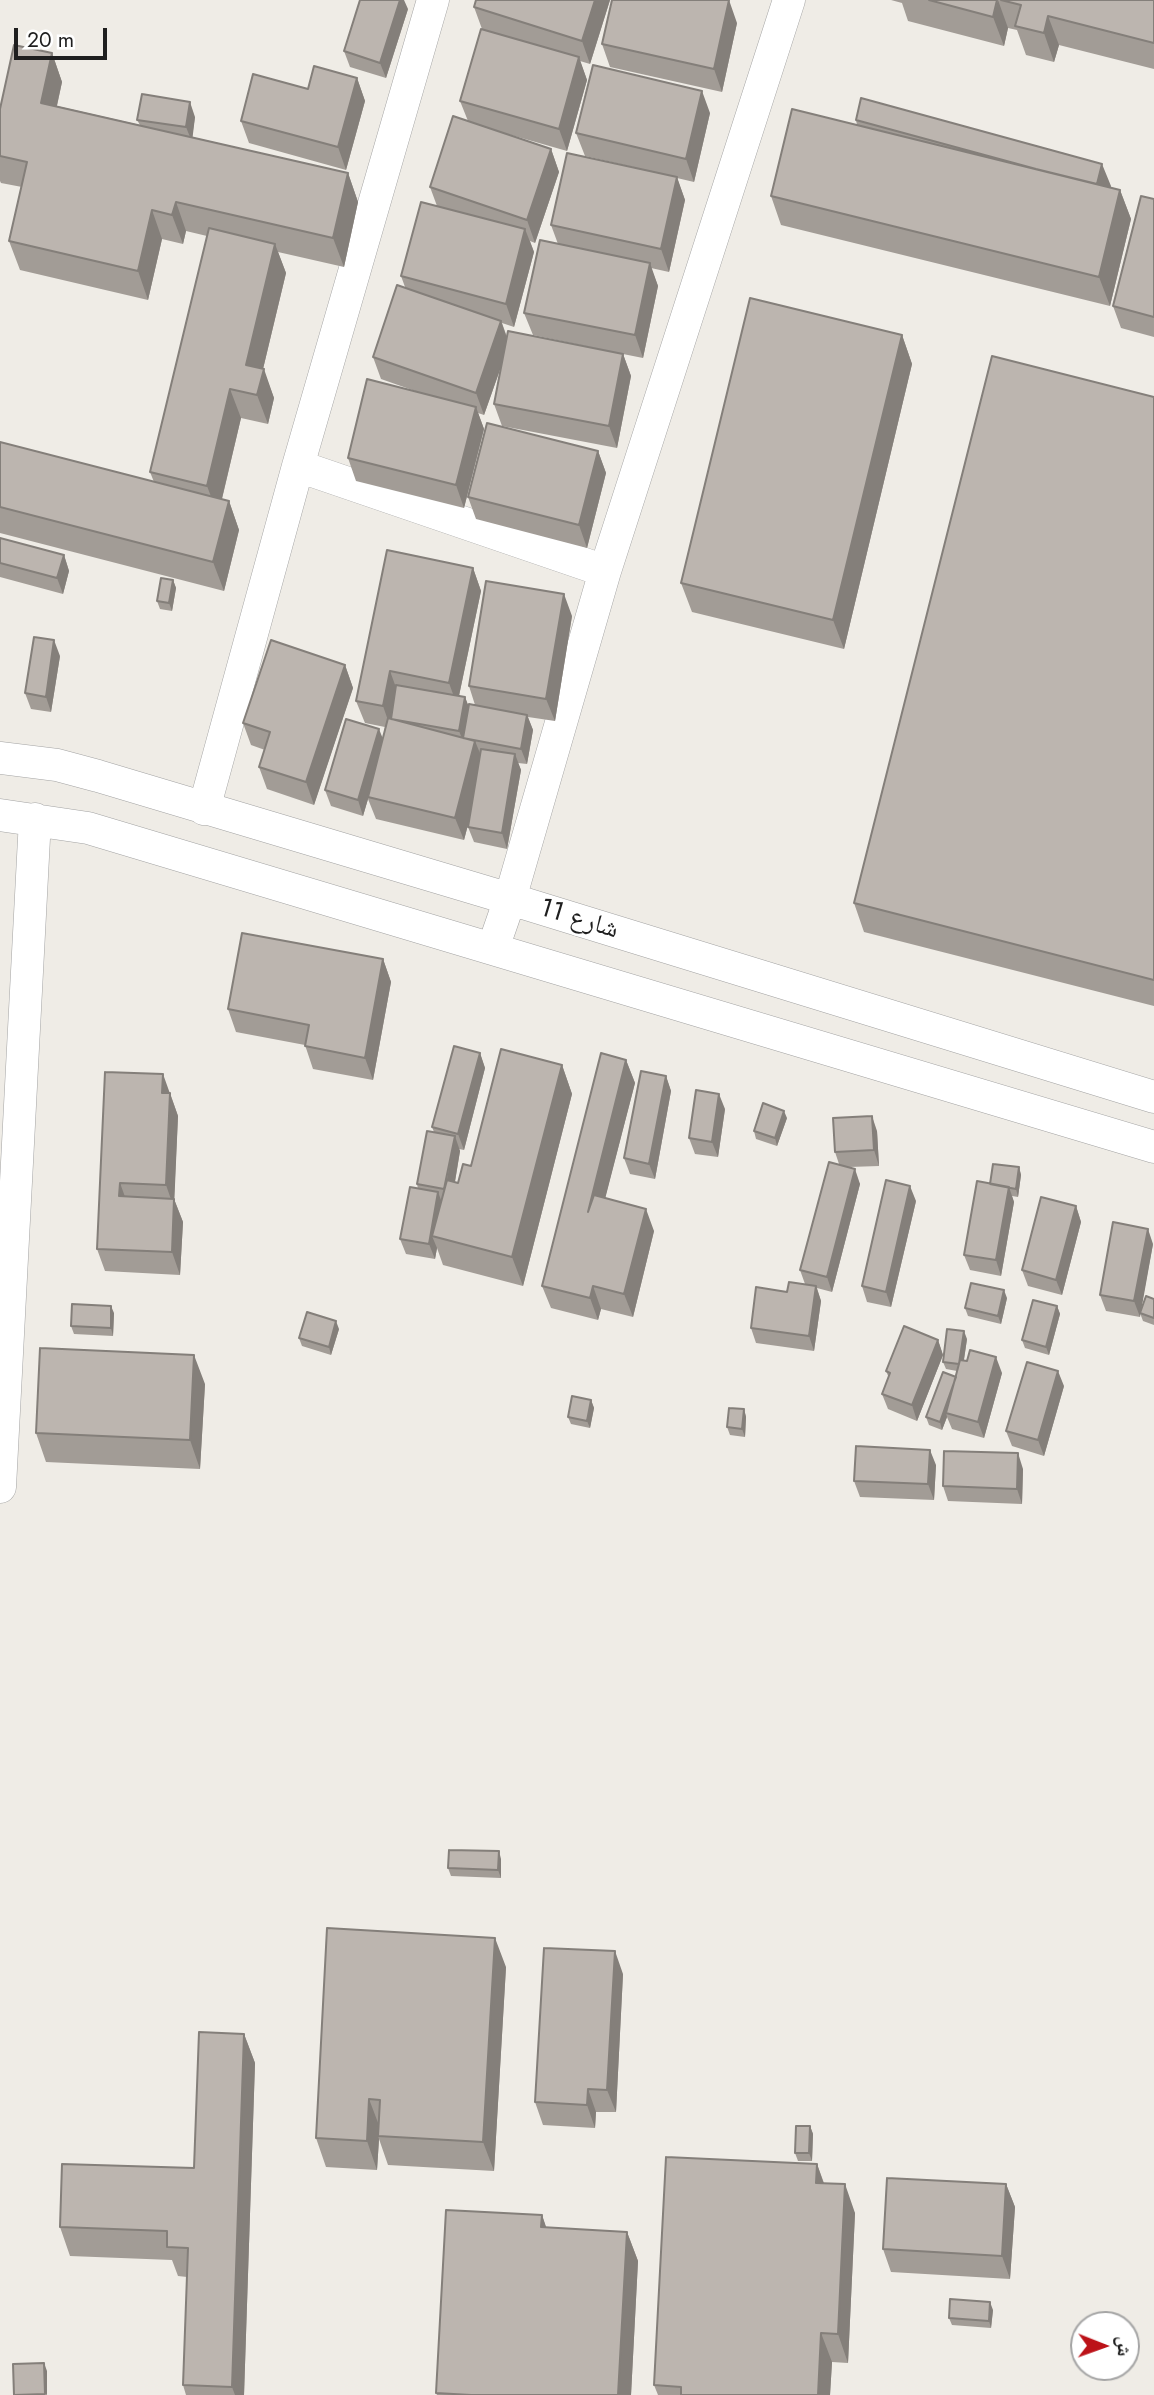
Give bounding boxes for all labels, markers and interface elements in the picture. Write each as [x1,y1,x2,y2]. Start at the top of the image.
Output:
scale bar [18,14,110,58]
text: 20 m [27,25,74,55]
street label: شارع 11 [536,893,622,947]
north arrow [1070,2311,1140,2381]
text: ش [1111,2336,1138,2357]

